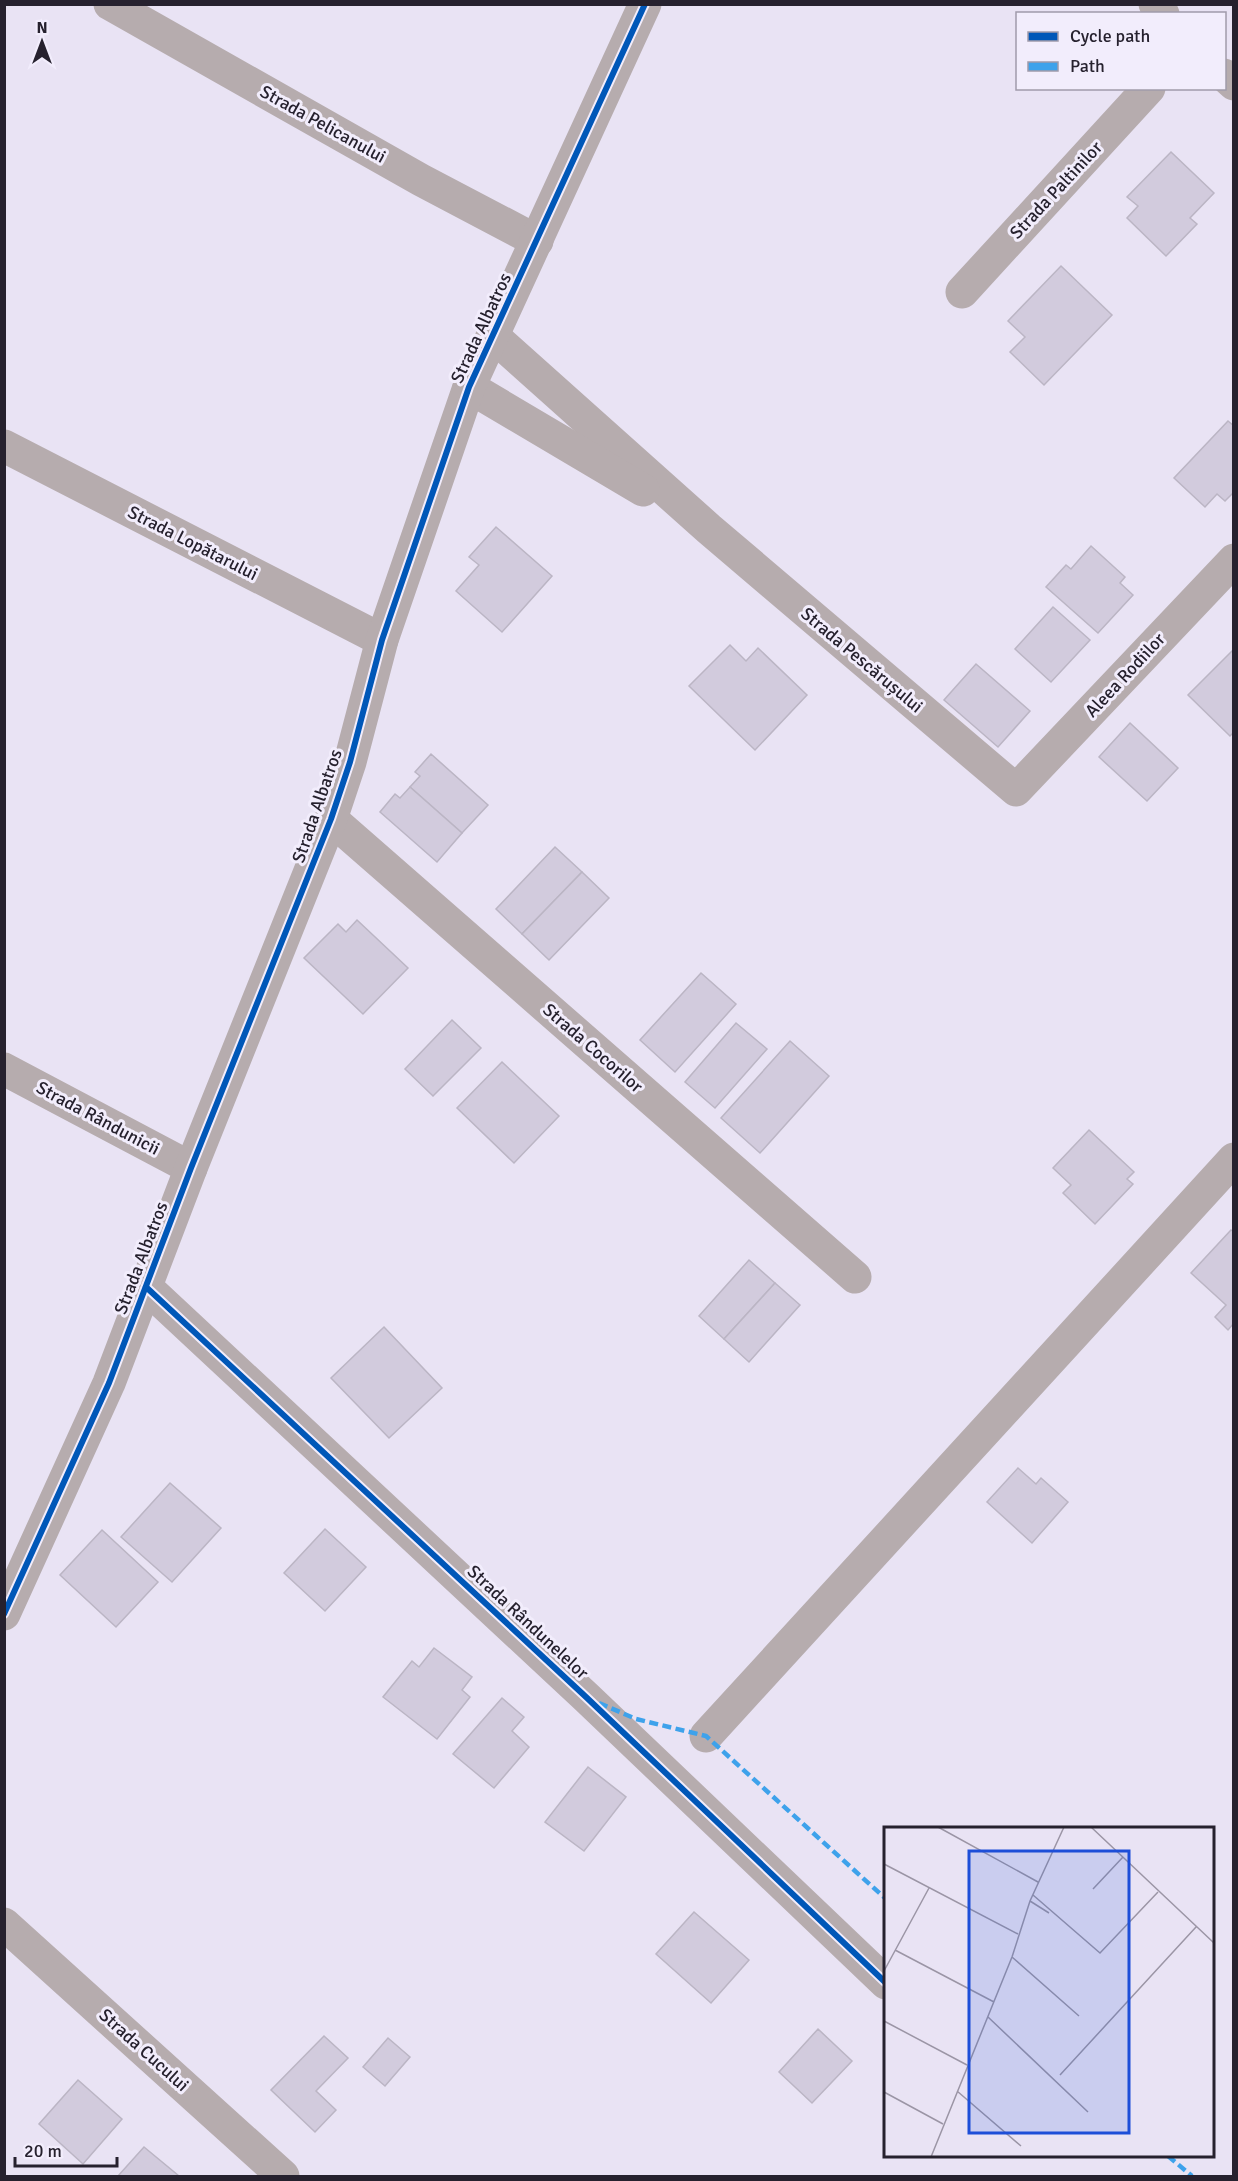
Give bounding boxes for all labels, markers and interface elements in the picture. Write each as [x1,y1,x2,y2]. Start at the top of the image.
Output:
north arrow [12,12,72,72]
legend [1016,12,1226,90]
text: N [36,18,48,38]
text: Cycle path [1070,25,1150,47]
text: Path [1070,55,1105,77]
street label: Strada Pelicanului [256,80,390,168]
street label: Strada Paltinilor [1005,136,1107,243]
street label: Strada Albatros [446,269,516,386]
street label: Strada Lopătarului [124,501,262,585]
street label: Strada Pescărușului [796,603,928,717]
street label: Aleea Rodiilor [1080,628,1170,722]
street label: Strada Albatros [287,746,347,866]
street label: Strada Cocorilor [539,999,648,1098]
street label: Strada Rândunicii [33,1076,163,1160]
street label: Strada Albatros [109,1198,173,1317]
street label: Strada Rândunelelor [463,1560,593,1684]
inset map [884,1827,1214,2157]
street label: Strada Cucului [95,2004,193,2096]
scale bar [15,2130,117,2168]
text: 20 m [24,2140,62,2162]

